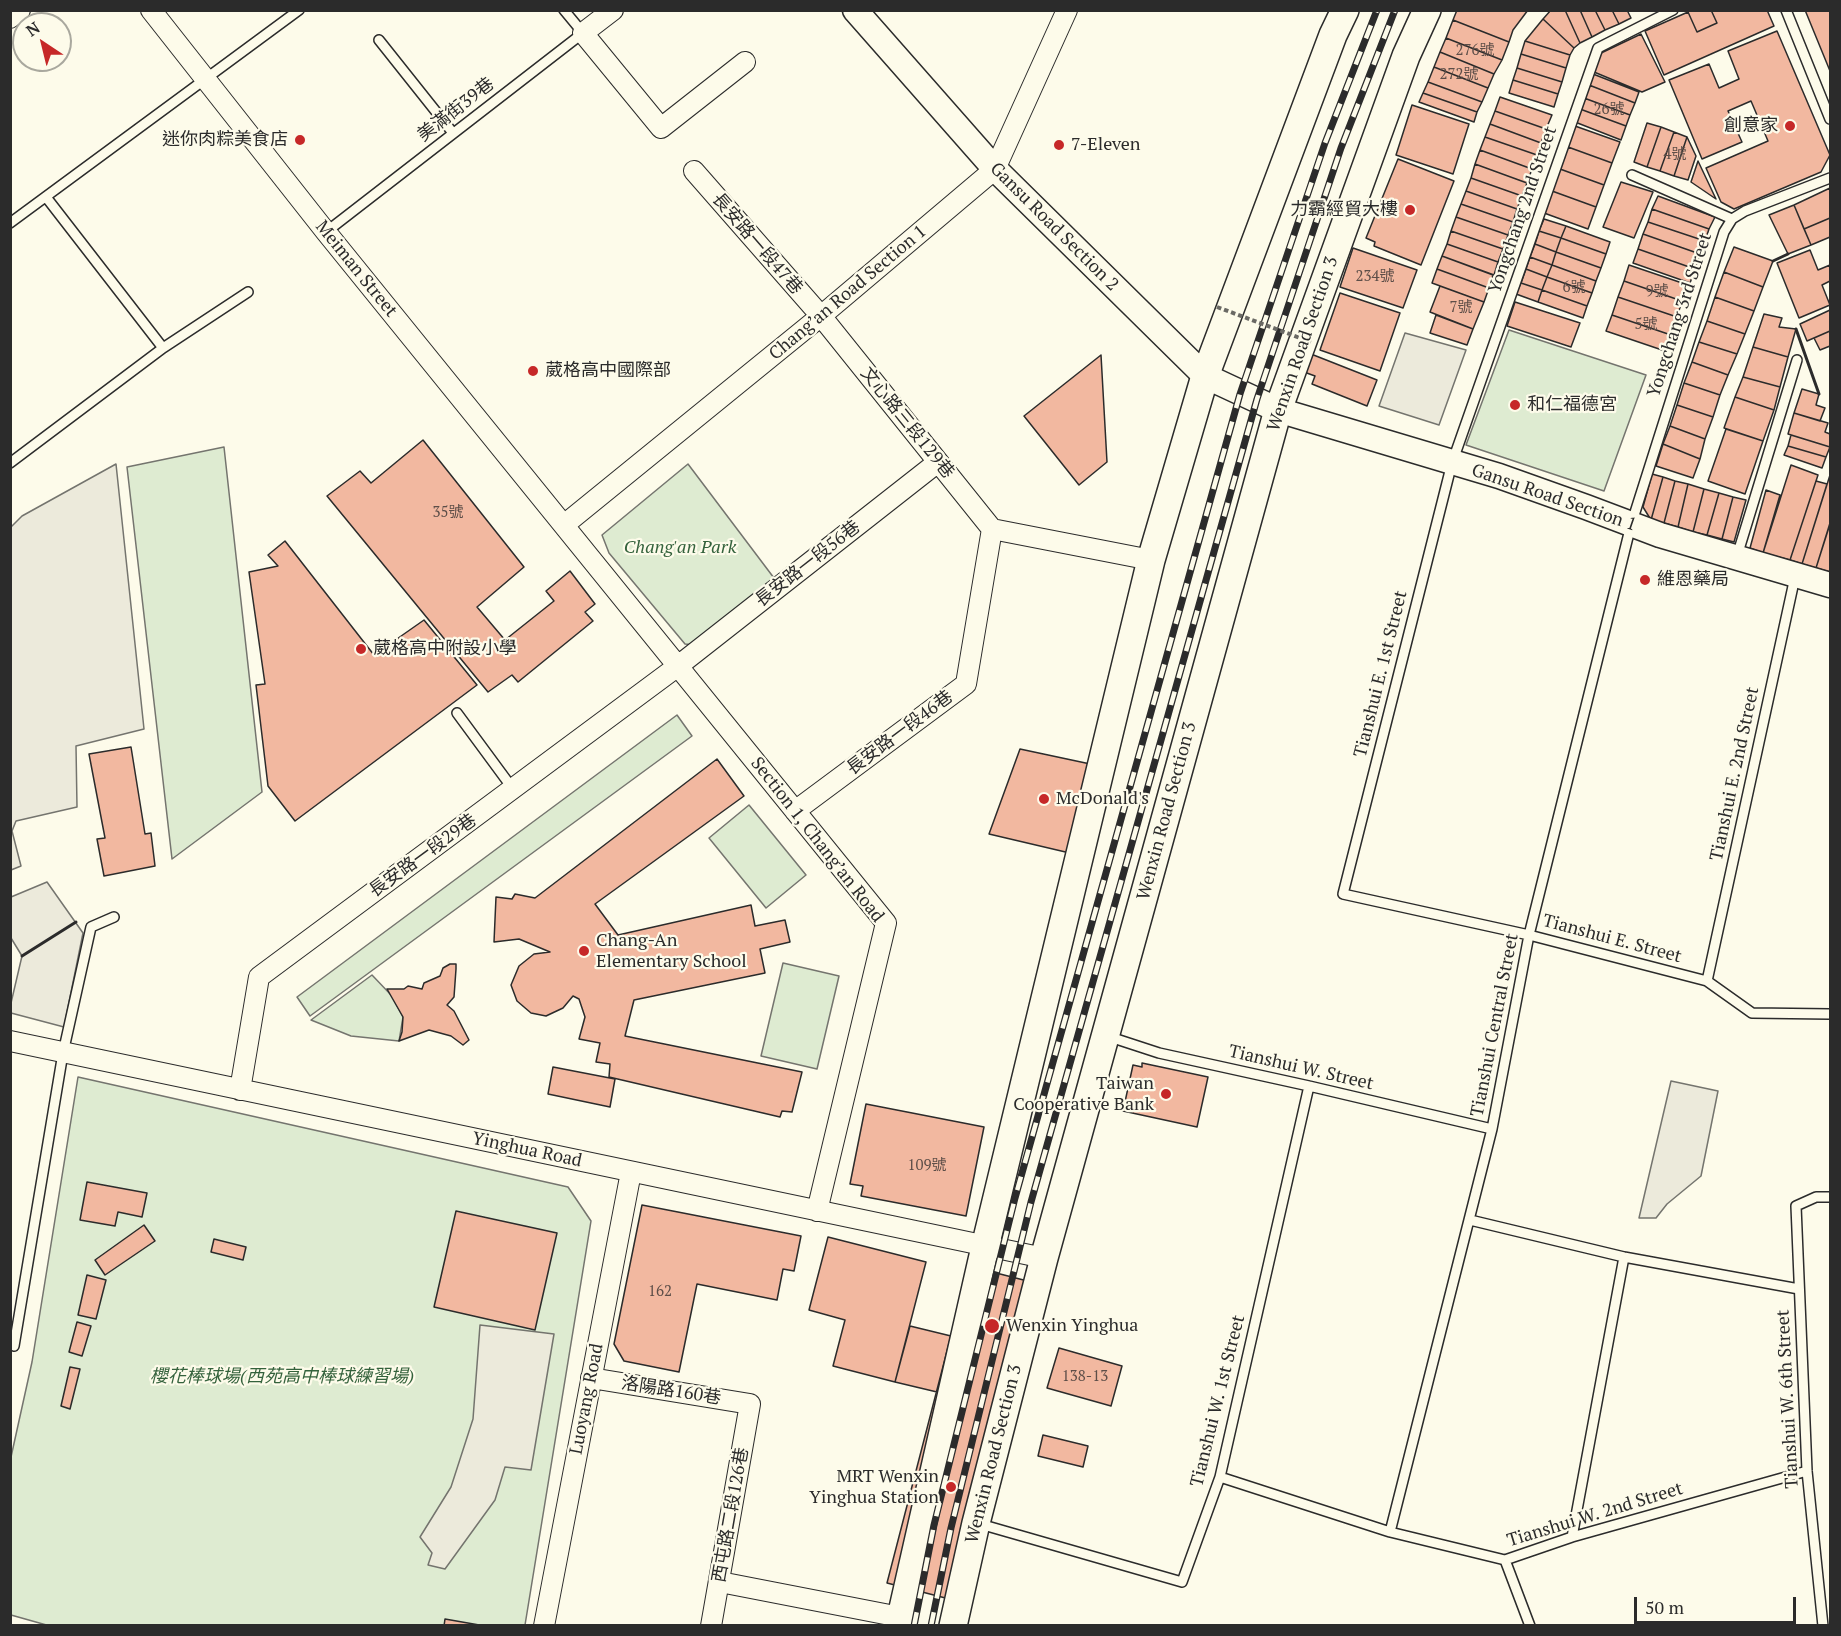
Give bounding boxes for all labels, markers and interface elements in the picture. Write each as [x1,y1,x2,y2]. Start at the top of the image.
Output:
north arrow [12,12,72,72]
text: N [22,16,44,41]
house number: 276號 [1456,42,1494,60]
house number: 272號 [1440,66,1478,84]
street label: 美滿街39巷 [413,73,499,147]
house number: 26號 [1594,101,1624,119]
place label: 創意家 [1724,115,1778,137]
marker: 創意家 [1783,119,1797,133]
street label: Yongchang 2nd Street [1484,124,1562,296]
place label: 迷你肉粽美食店 [162,129,288,151]
marker: 迷你肉粽美食店 [293,133,307,147]
place label: 7-Eleven [1071,134,1140,156]
marker: 7-Eleven [1052,138,1066,152]
house number: 4號 [1664,146,1686,164]
street label: Gansu Road Section 2 [985,158,1123,296]
street label: 長安路一段47巷 [707,189,807,299]
place label: 力霸經貿大樓 [1290,199,1398,221]
marker: 力霸經貿大樓 [1403,203,1417,217]
street label: Meiman Street [311,216,401,322]
street label: Chang’an Road Section 1 [765,221,931,365]
street label: Yongchang 3rd Street [1643,230,1717,400]
street label: Wenxin Road Section 3 [1263,254,1343,434]
house number: 234號 [1356,268,1394,286]
house number: 6號 [1563,279,1585,297]
house number: 9號 [1646,283,1668,301]
house number: 7號 [1450,299,1472,317]
house number: 5號 [1635,316,1657,334]
place label: 葳格高中國際部 [545,360,671,382]
street label: 文心路三段129巷 [856,363,958,483]
marker: 葳格高中國際部 [526,364,540,378]
place label: 和仁福德宮 [1527,394,1617,416]
marker: 和仁福德宮 [1508,398,1522,412]
street label: Gansu Road Section 1 [1469,460,1639,536]
house number: 35號 [433,504,463,522]
street label: 長安路一段56巷 [751,516,865,612]
park label: Chang'an Park [624,537,736,559]
place label: 維恩藥局 [1657,569,1729,591]
marker: 維恩藥局 [1638,573,1652,587]
street label: Tianshui E. 1st Street [1350,588,1412,760]
place label: 葳格高中附設小學 [373,638,517,660]
marker: 葳格高中附設小學 [354,642,368,656]
street label: Tianshui E. 2nd Street [1706,685,1764,863]
street label: 長安路一段46巷 [843,686,957,780]
street label: Wenxin Road Section 3 [1133,720,1201,902]
street label: Section 1, Chang’an Road [746,753,888,927]
place label: McDonald's [1056,788,1149,810]
marker: McDonald's [1037,792,1051,806]
street label: 長安路一段29巷 [365,810,481,902]
street label: Tianshui E. Street [1540,910,1684,968]
place label: Chang-An Elementary School [596,930,747,972]
street label: Tianshui Central Street [1467,932,1523,1118]
marker: Chang-An Elementary School [577,944,591,958]
street label: Tianshui W. Street [1227,1041,1375,1095]
place label: Taiwan Cooperative Bank [1013,1073,1154,1116]
marker: Taiwan Cooperative Bank [1159,1087,1173,1101]
street label: Yinghua Road [470,1128,584,1172]
house number: 109號 [908,1157,946,1175]
house number: 162 [648,1283,672,1301]
street label: Tianshui W. 6th Street [1773,1309,1803,1489]
street label: Tianshui W. 1st Street [1186,1313,1250,1489]
place label: Wenxin Yinghua [1006,1315,1138,1337]
marker: Wenxin Yinghua [983,1317,1001,1335]
street label: Luoyang Road [566,1342,608,1456]
street label: Wenxin Road Section 3 [961,1362,1027,1546]
park label: 櫻花棒球場(西苑高中棒球練習場) [150,1366,414,1388]
house number: 138-13 [1062,1368,1108,1386]
street label: 洛陽路160巷 [620,1372,722,1410]
street label: 西屯路二段126巷 [708,1446,754,1584]
place label: MRT Wenxin Yinghua Station [809,1466,939,1508]
street label: Tianshui W. 2nd Street [1505,1478,1685,1552]
marker: MRT Wenxin Yinghua Station [944,1480,958,1494]
scale bar [1637,1585,1799,1623]
text: 50 m [1645,1595,1684,1619]

